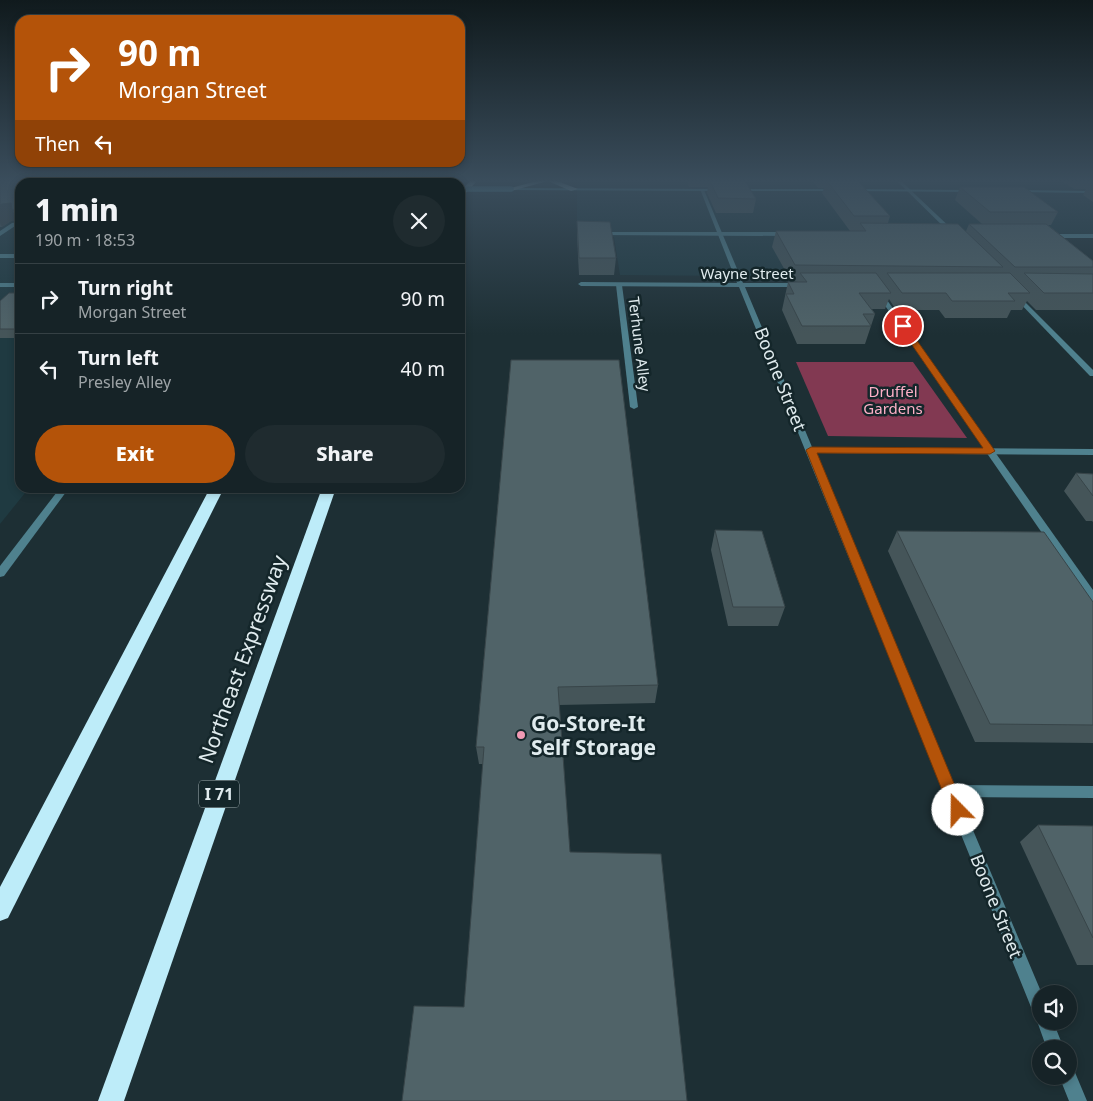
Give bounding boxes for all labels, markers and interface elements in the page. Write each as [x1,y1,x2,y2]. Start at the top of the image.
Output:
text: 90 m [118,29,201,76]
icon: right [35,35,100,100]
text: Morgan Street [118,74,267,104]
icon: left [90,130,118,158]
text: Then [35,131,80,157]
text: 1 min [35,189,119,230]
button: close [393,195,445,247]
text: 190 m · 18:53 [35,229,135,251]
street label: Wayne Street [700,263,794,283]
text: Turn right [78,275,173,301]
icon: right [35,285,63,313]
text: 90 m [401,286,445,312]
street label: Terhune Alley [624,296,656,393]
text: Morgan Street [78,301,186,323]
pin [882,305,924,347]
icon: arrive [889,312,917,340]
street label: Boone Street [749,324,813,435]
text: Turn left [78,345,159,371]
icon: left [35,355,63,383]
text: 40 m [401,356,445,382]
text: Presley Alley [78,371,171,393]
park label: Druffel Gardens [863,381,923,418]
button: Exit [35,425,235,483]
button: Share [245,425,445,483]
street label: Northeast Expressway [191,551,293,767]
place label: Go-Store-It Self Storage [531,709,656,761]
marker: Go-Store-It Self Storage [515,729,527,741]
road number: I 71 [199,781,239,808]
position arrow [931,783,983,835]
street label: Boone Street [965,851,1029,962]
map controls [1032,985,1077,1085]
button: sound [1032,985,1077,1030]
button: search [1032,1040,1077,1085]

